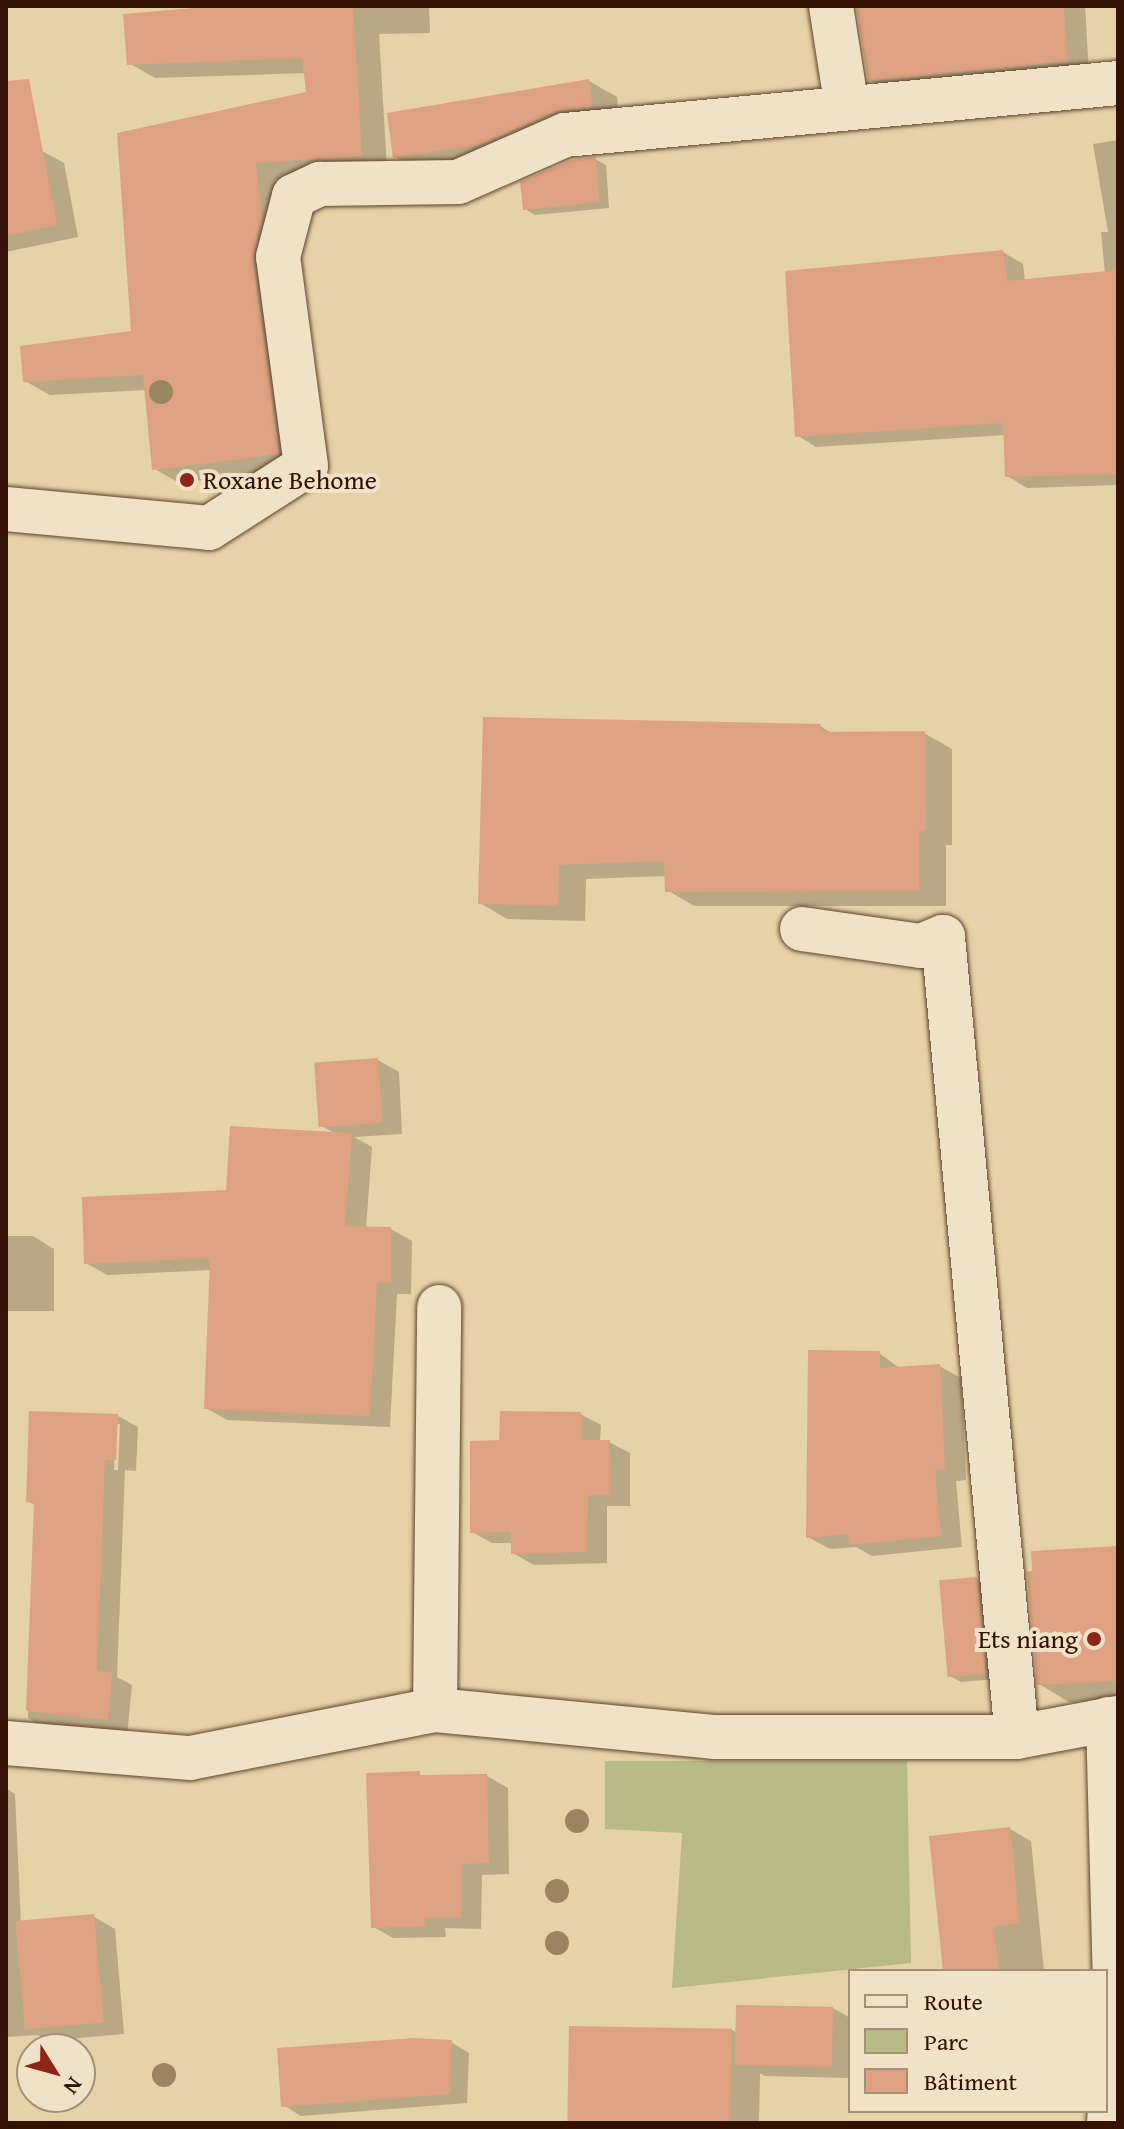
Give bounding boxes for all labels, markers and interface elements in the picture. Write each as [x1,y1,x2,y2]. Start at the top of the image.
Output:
place label: Roxane Behome [203,464,377,496]
marker: Roxane Behome [178,471,196,489]
place label: Ets niang [978,1623,1078,1655]
marker: Ets niang [1085,1630,1103,1648]
legend [848,1969,1108,2113]
text: Route [924,1984,983,2019]
text: Parc [924,2024,968,2059]
north arrow [16,2033,96,2113]
text: Bâtiment [924,2064,1017,2099]
text: N [56,2071,91,2102]

